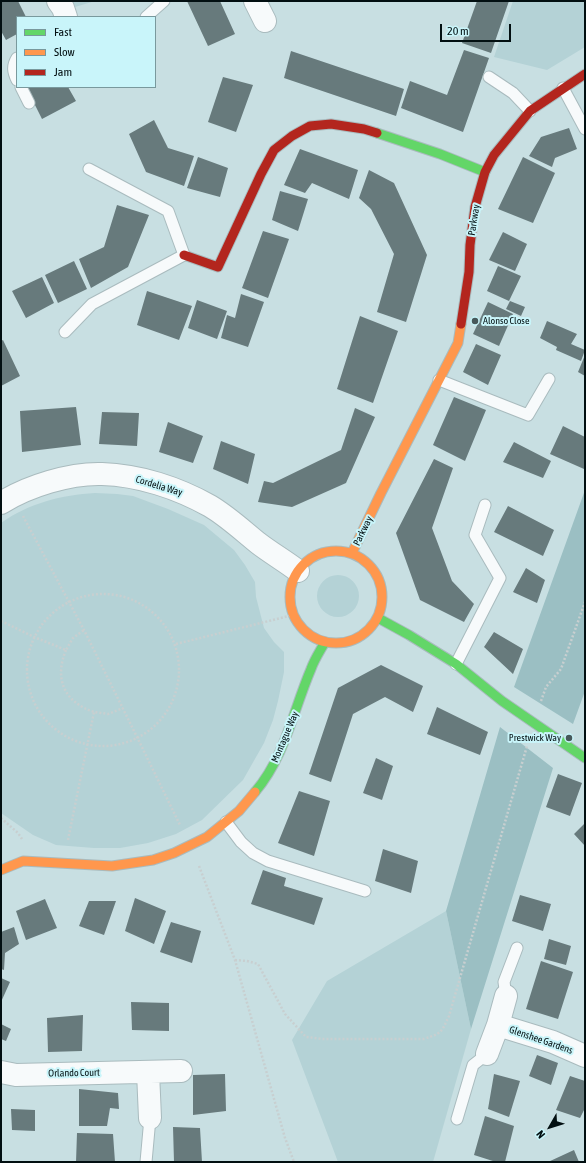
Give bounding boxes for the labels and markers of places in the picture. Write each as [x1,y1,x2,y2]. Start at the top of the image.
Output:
place label: Alonso Close [483,315,529,327]
marker: Alonso Close [470,316,480,326]
place label: Prestwick Way [509,732,561,744]
marker: Prestwick Way [564,733,574,743]

